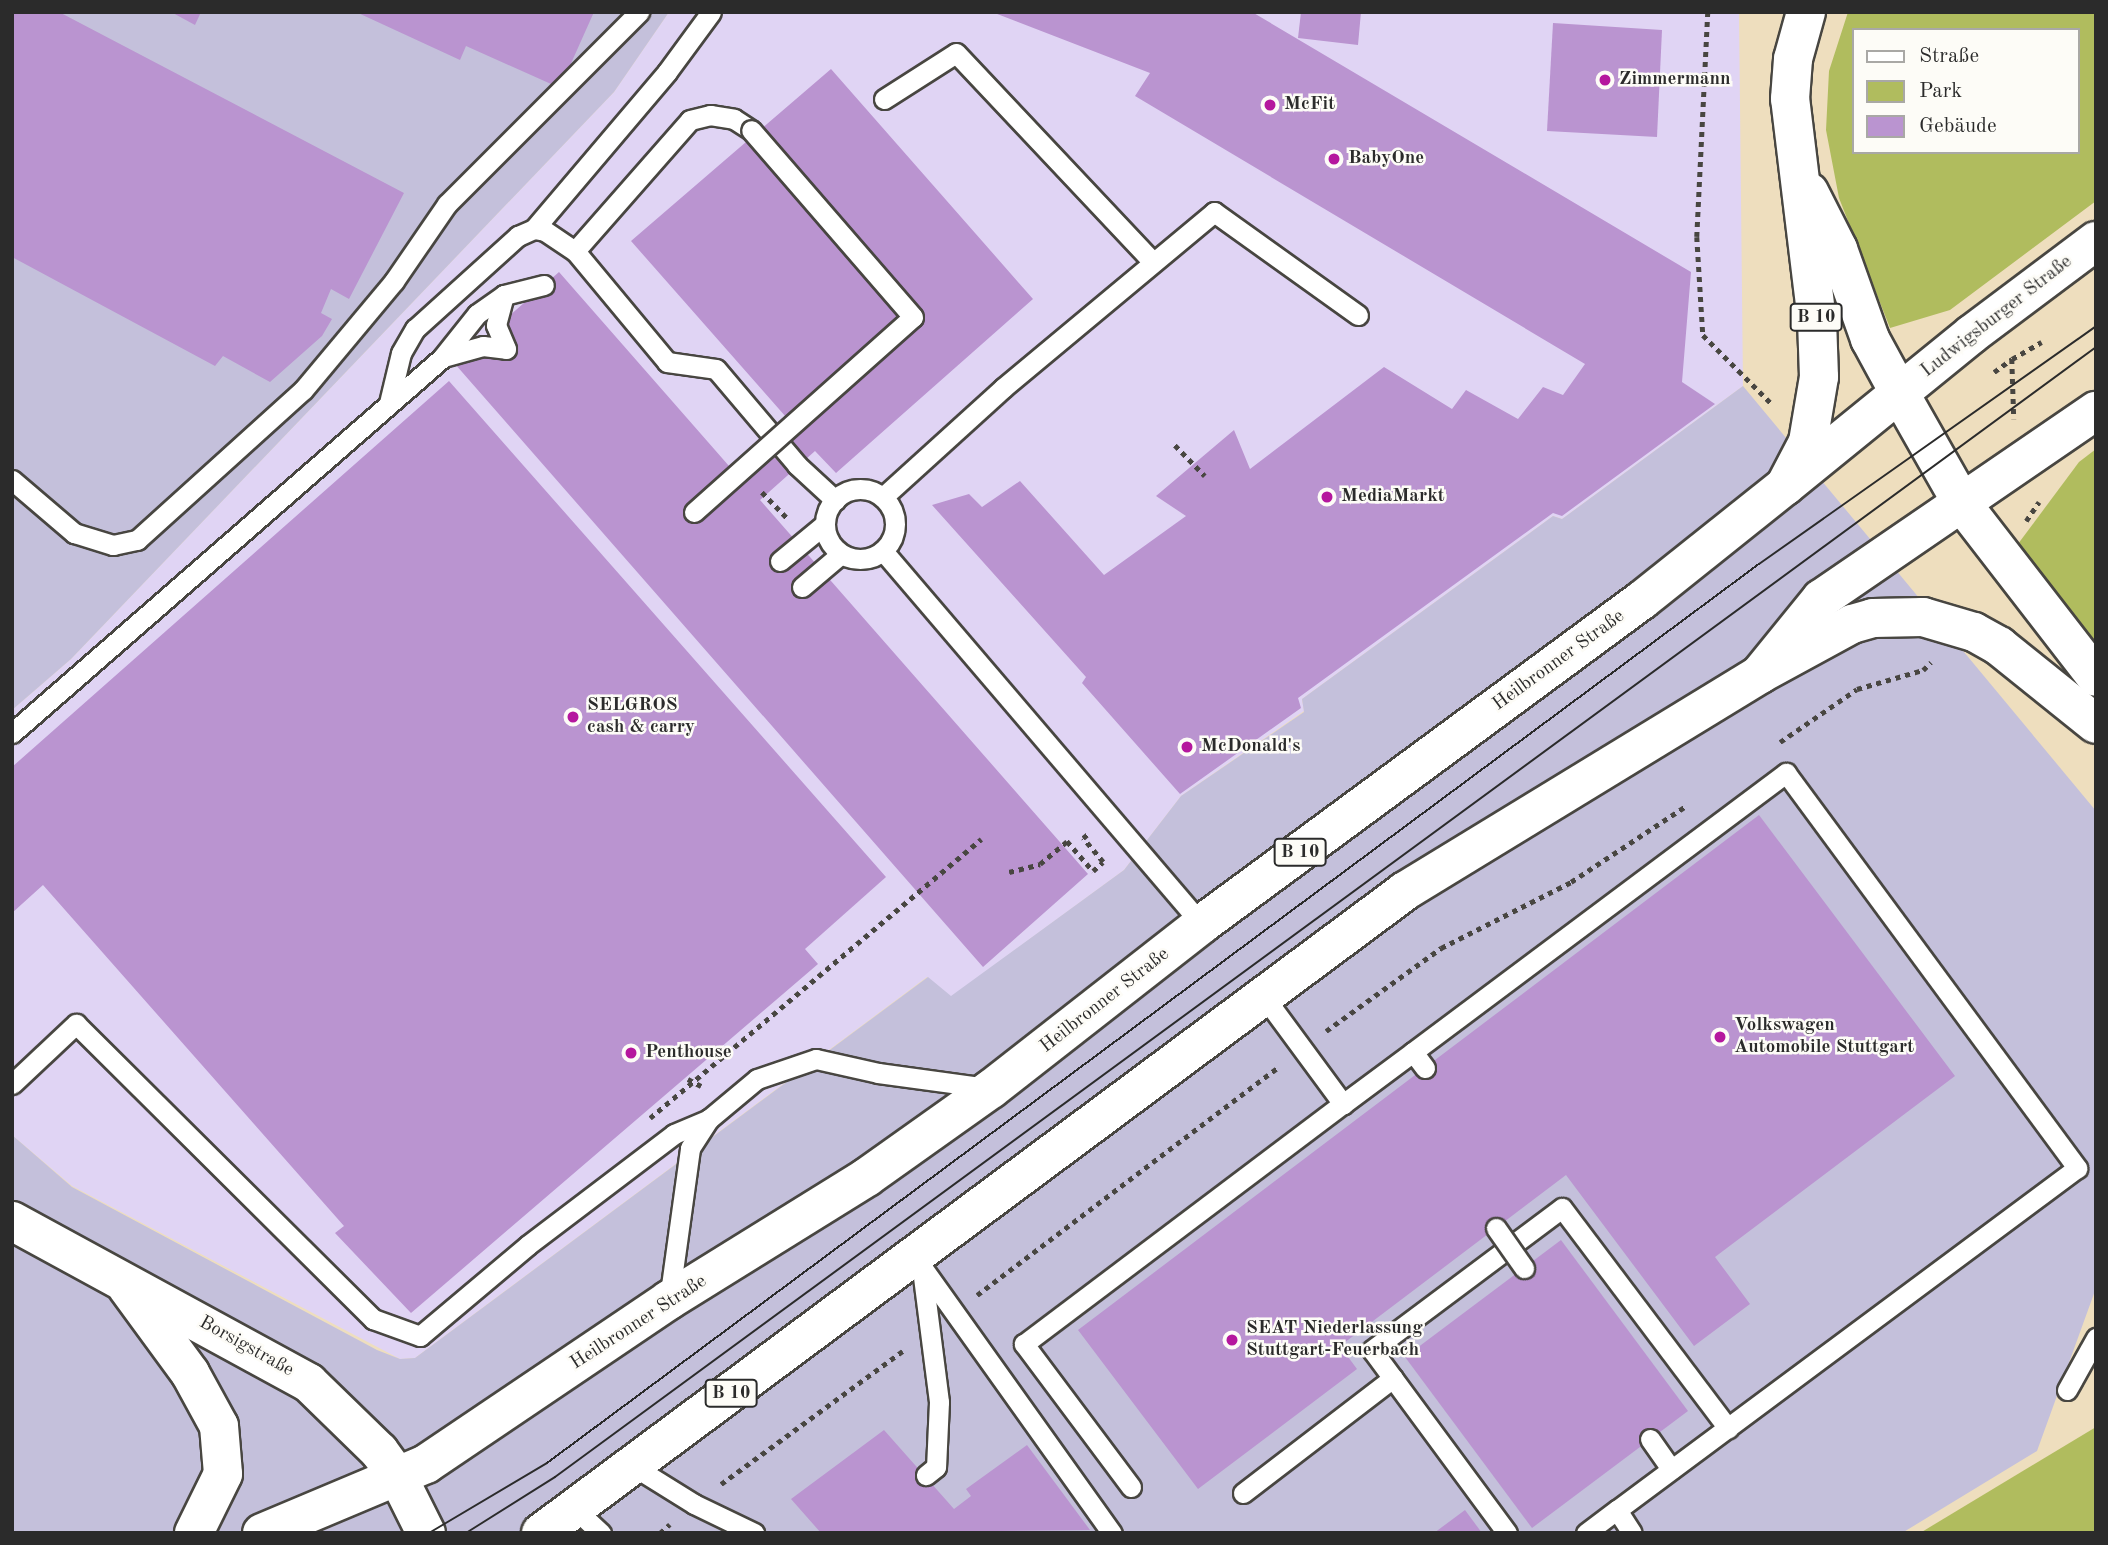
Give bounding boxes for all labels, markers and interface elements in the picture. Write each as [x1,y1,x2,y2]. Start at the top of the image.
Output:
legend [1853,28,2080,154]
text: Straße [1919,46,1979,67]
place label: Zimmermann [1619,69,1731,91]
marker: Zimmermann [1597,72,1613,88]
text: Park [1919,81,1962,102]
place label: McFit [1284,94,1335,116]
marker: McFit [1262,97,1278,113]
text: Gebäude [1919,116,1997,137]
place label: BabyOne [1348,148,1424,170]
marker: BabyOne [1326,151,1342,167]
street label: Ludwigsburger Straße [1917,251,2077,383]
road number: B 10 [1788,302,1844,332]
place label: MediaMarkt [1341,486,1445,508]
marker: MediaMarkt [1319,489,1335,505]
street label: Heilbronner Straße [1489,605,1629,717]
place label: SELGROS cash & carry [587,695,695,739]
marker: SELGROS cash & carry [565,709,581,725]
place label: McDonald's [1201,736,1300,758]
marker: McDonald's [1179,739,1195,755]
road number: B 10 [1272,838,1328,866]
street label: Heilbronner Straße [1036,943,1174,1059]
place label: Volkswagen Automobile Stuttgart [1734,1015,1914,1059]
marker: Volkswagen Automobile Stuttgart [1712,1029,1728,1045]
place label: Penthouse [645,1042,732,1064]
marker: Penthouse [623,1045,639,1061]
street label: Heilbronner Straße [567,1271,711,1375]
street label: Borsigstraße [195,1312,297,1382]
place label: SEAT Niederlassung Stuttgart-Feuerbach [1246,1318,1423,1362]
marker: SEAT Niederlassung Stuttgart-Feuerbach [1224,1332,1240,1348]
road number: B 10 [703,1378,759,1408]

